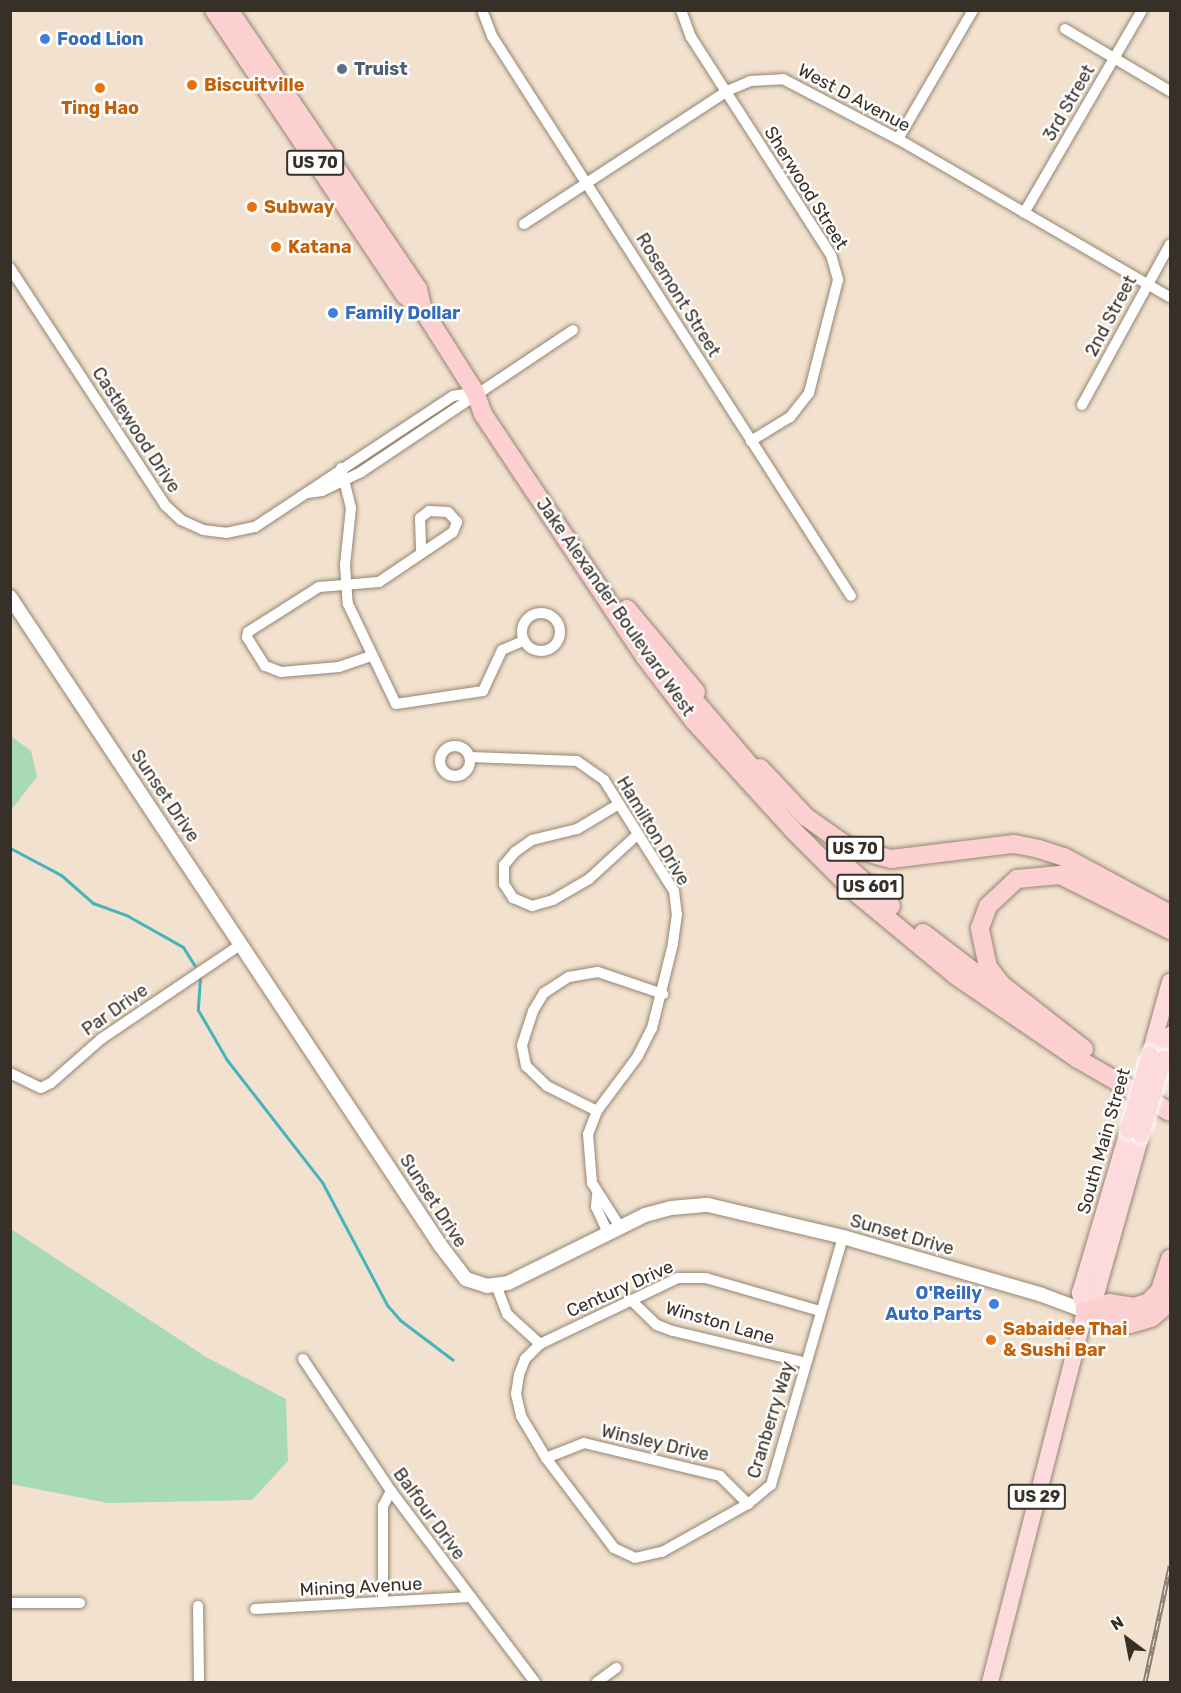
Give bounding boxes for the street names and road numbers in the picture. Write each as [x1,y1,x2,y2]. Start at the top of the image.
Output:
street label: West D Avenue [794,59,914,137]
street label: 3rd Street [1038,61,1100,145]
street label: Sherwood Street [759,122,853,254]
road number: US 70 [285,150,345,176]
street label: Rosemont Street [631,229,725,361]
street label: 2nd Street [1081,272,1141,360]
street label: Castlewood Drive [87,363,185,497]
street label: Jake Alexander Boulevard West [531,493,699,721]
street label: Sunset Drive [126,746,204,846]
street label: Hamilton Drive [612,772,694,890]
road number: US 70 [825,836,885,862]
road number: US 601 [836,874,904,900]
street label: Par Drive [78,979,152,1041]
street label: South Main Street [1073,1066,1135,1216]
street label: Sunset Drive [395,1150,471,1252]
street label: Sunset Drive [848,1210,956,1260]
street label: Century Drive [563,1256,677,1322]
street label: Winston Lane [663,1297,777,1349]
street label: Cranberry Way [743,1358,799,1482]
street label: Winsley Drive [599,1420,711,1466]
street label: Balfour Drive [388,1464,470,1564]
road number: US 29 [1007,1484,1067,1510]
street label: Mining Avenue [299,1573,423,1601]

